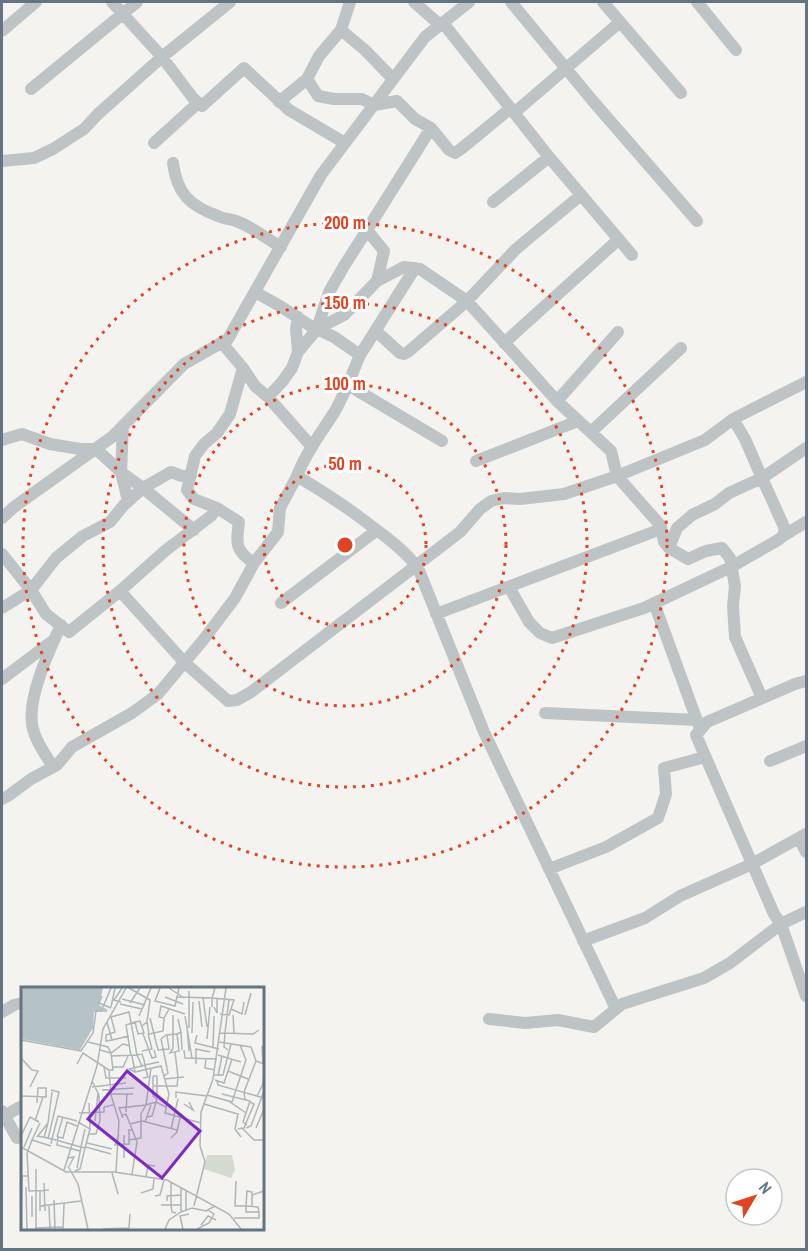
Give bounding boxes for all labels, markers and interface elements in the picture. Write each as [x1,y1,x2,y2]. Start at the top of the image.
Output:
text: 200 m [324,210,366,235]
text: 150 m [324,290,366,315]
text: 100 m [324,371,366,396]
text: 50 m [328,451,362,476]
centre of rings [335,535,355,555]
inset map [21,987,264,1230]
north arrow [724,1167,784,1227]
text: N [754,1177,777,1198]

